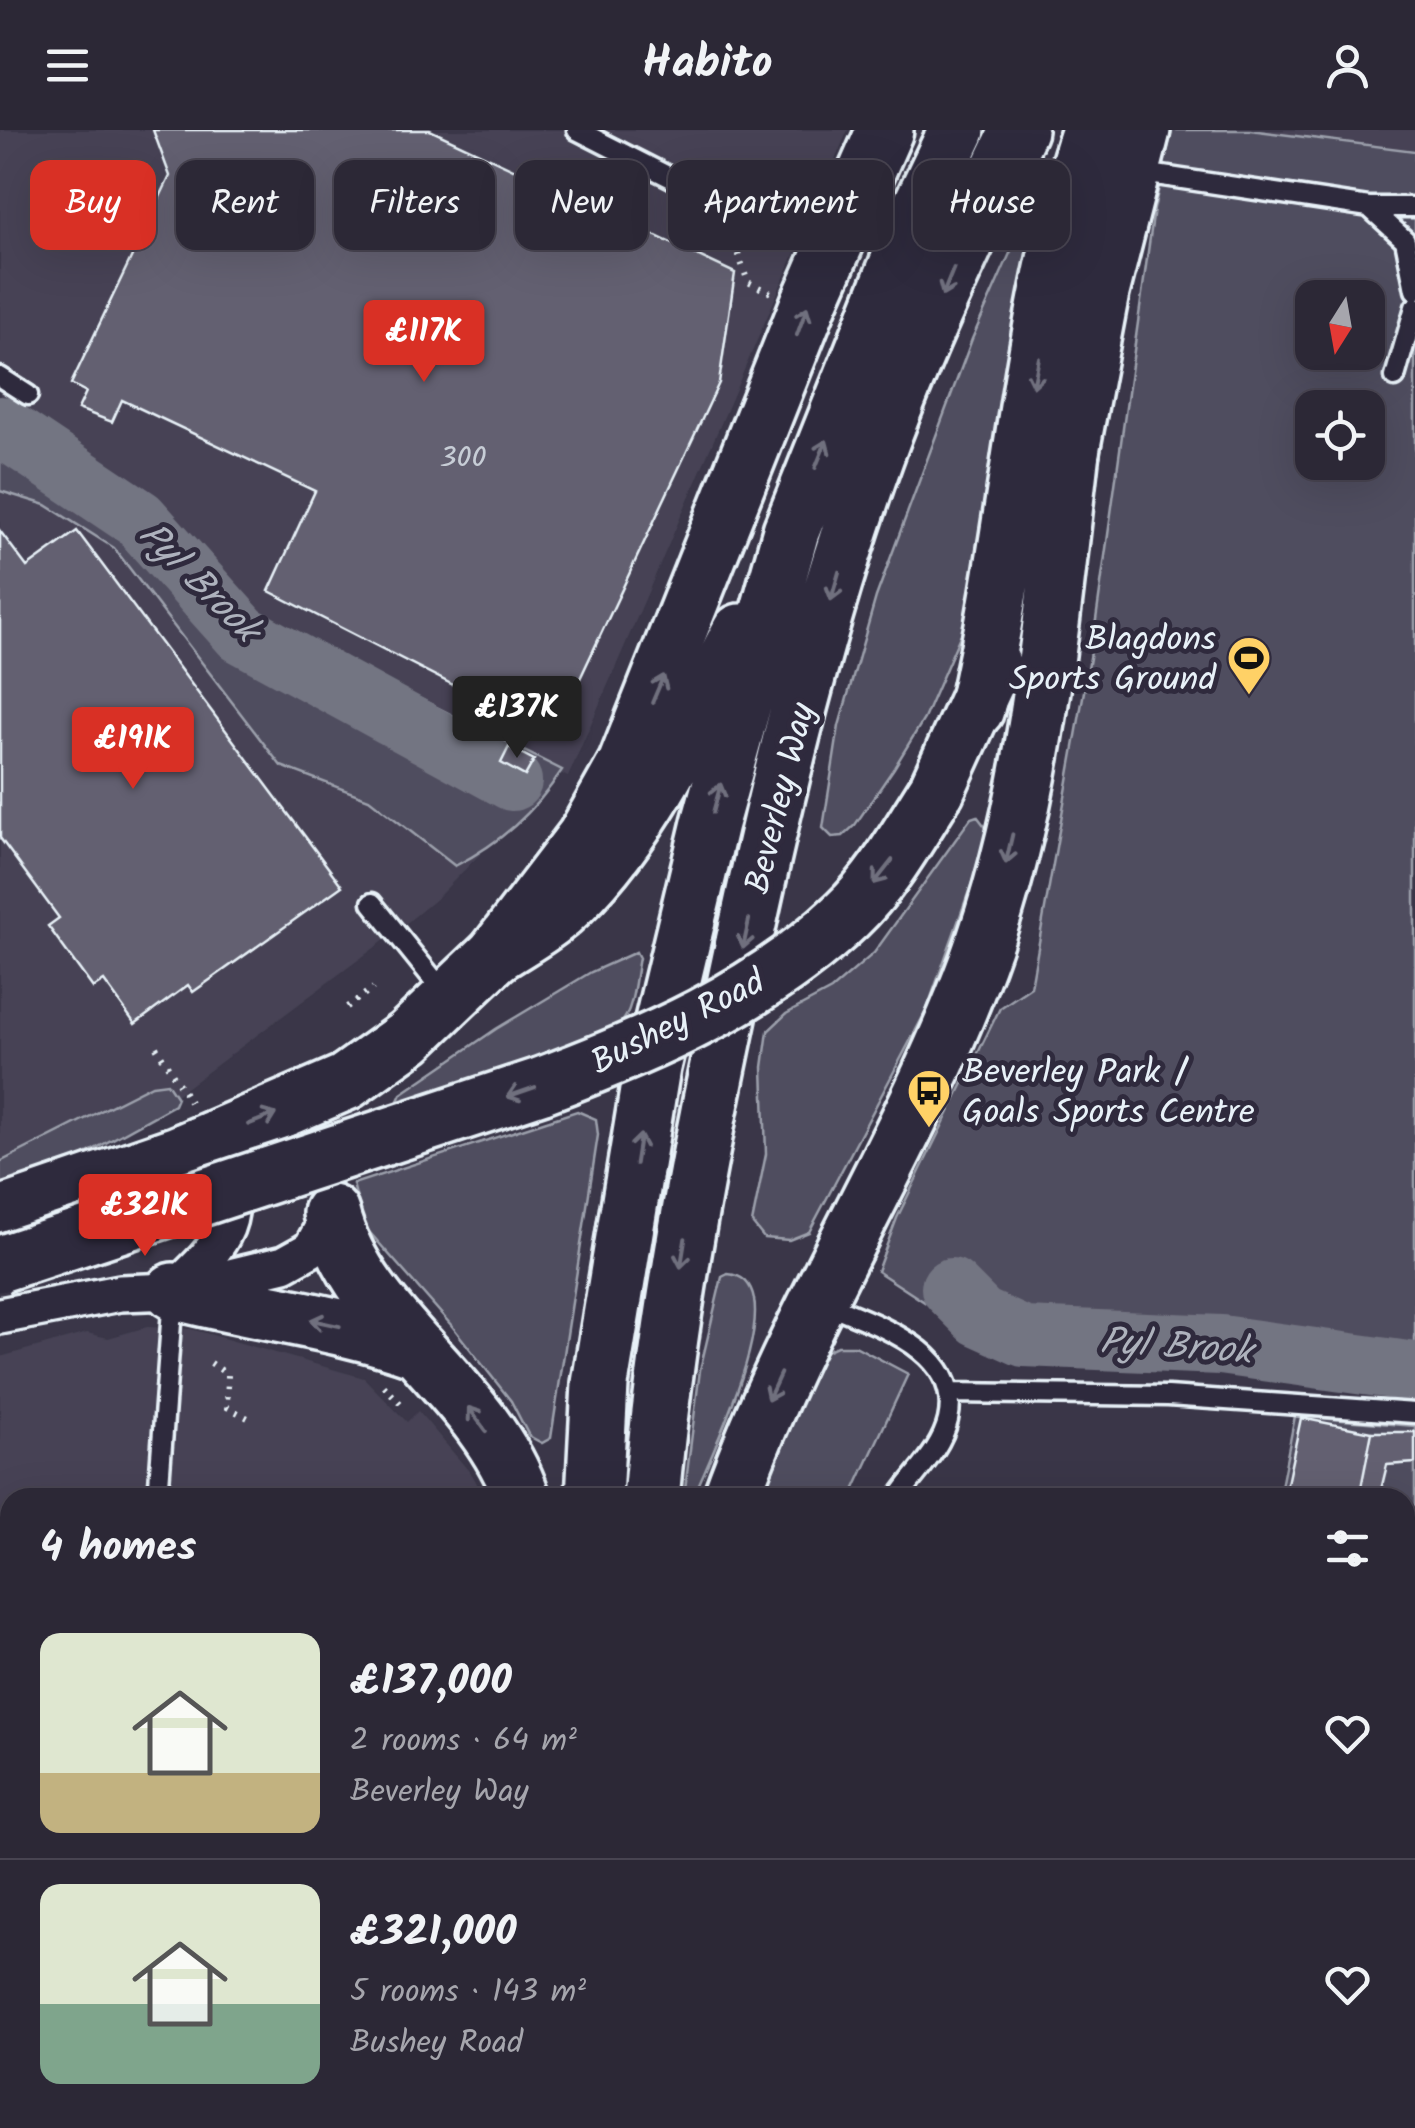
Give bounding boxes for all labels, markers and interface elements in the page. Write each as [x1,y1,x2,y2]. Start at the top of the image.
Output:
text: Habito [642,29,773,101]
icon: menu [40,38,95,93]
icon: person [1320,38,1375,93]
chip: Buy [30,160,156,250]
chip: Rent [176,160,314,250]
chip: Filters [334,160,495,250]
chip: New [515,160,648,250]
chip: Apartment [668,160,893,250]
chip: House [913,160,1070,250]
one-way arrow [938,266,956,296]
north arrow [1295,280,1385,370]
map controls [1295,280,1385,480]
pin: £117K [354,300,494,385]
text: £117K [385,307,463,358]
one-way arrow [794,307,812,338]
one-way arrow [1025,357,1044,389]
button: locate [1295,390,1385,480]
house number: 300 [439,435,487,483]
one-way arrow [814,439,832,470]
water label: Pyl Brook [123,508,277,662]
one-way arrow [825,570,843,601]
place label: Blagdons Sports Ground [1009,613,1218,709]
sports icon: Blagdons Sports Ground [1226,635,1272,696]
one-way arrow [650,674,668,705]
pin: £137K [447,676,587,761]
text: £137K [475,683,559,734]
street label: Beverley Way [731,697,833,900]
pin: £191K [63,707,203,792]
text: £191K [94,714,172,765]
one-way arrow [709,783,728,814]
one-way arrow [999,832,1017,864]
one-way arrow [872,858,893,885]
one-way arrow [735,917,754,949]
street label: Bushey Road [581,955,777,1092]
place label: Beverley Park / Goals Sports Centre [962,1046,1255,1142]
bus stop icon: Beverley Park / Goals Sports Centre [906,1068,952,1129]
one-way arrow [506,1085,537,1103]
one-way arrow [247,1109,277,1127]
one-way arrow [629,1134,648,1166]
pin: £321K [75,1174,215,1259]
text: £321K [101,1181,189,1232]
one-way arrow [673,1236,692,1269]
one-way arrow [310,1312,342,1331]
water label: Pyl Brook [1098,1313,1259,1384]
one-way arrow [763,1371,782,1401]
one-way arrow [467,1406,488,1433]
text: 4 homes [40,1515,196,1582]
icon: filters [1320,1521,1375,1576]
text: £137,000 [350,1649,512,1716]
icon: home [120,1673,240,1793]
icon: heart [1320,1706,1375,1761]
text: 2 rooms · 64 m² [350,1716,577,1767]
text: Beverley Way [350,1767,528,1818]
text: £321,000 [350,1900,517,1967]
icon: home [120,1924,240,2044]
icon: heart [1320,1957,1375,2012]
text: 5 rooms · 143 m² [350,1967,586,2018]
text: Bushey Road [350,2018,523,2069]

